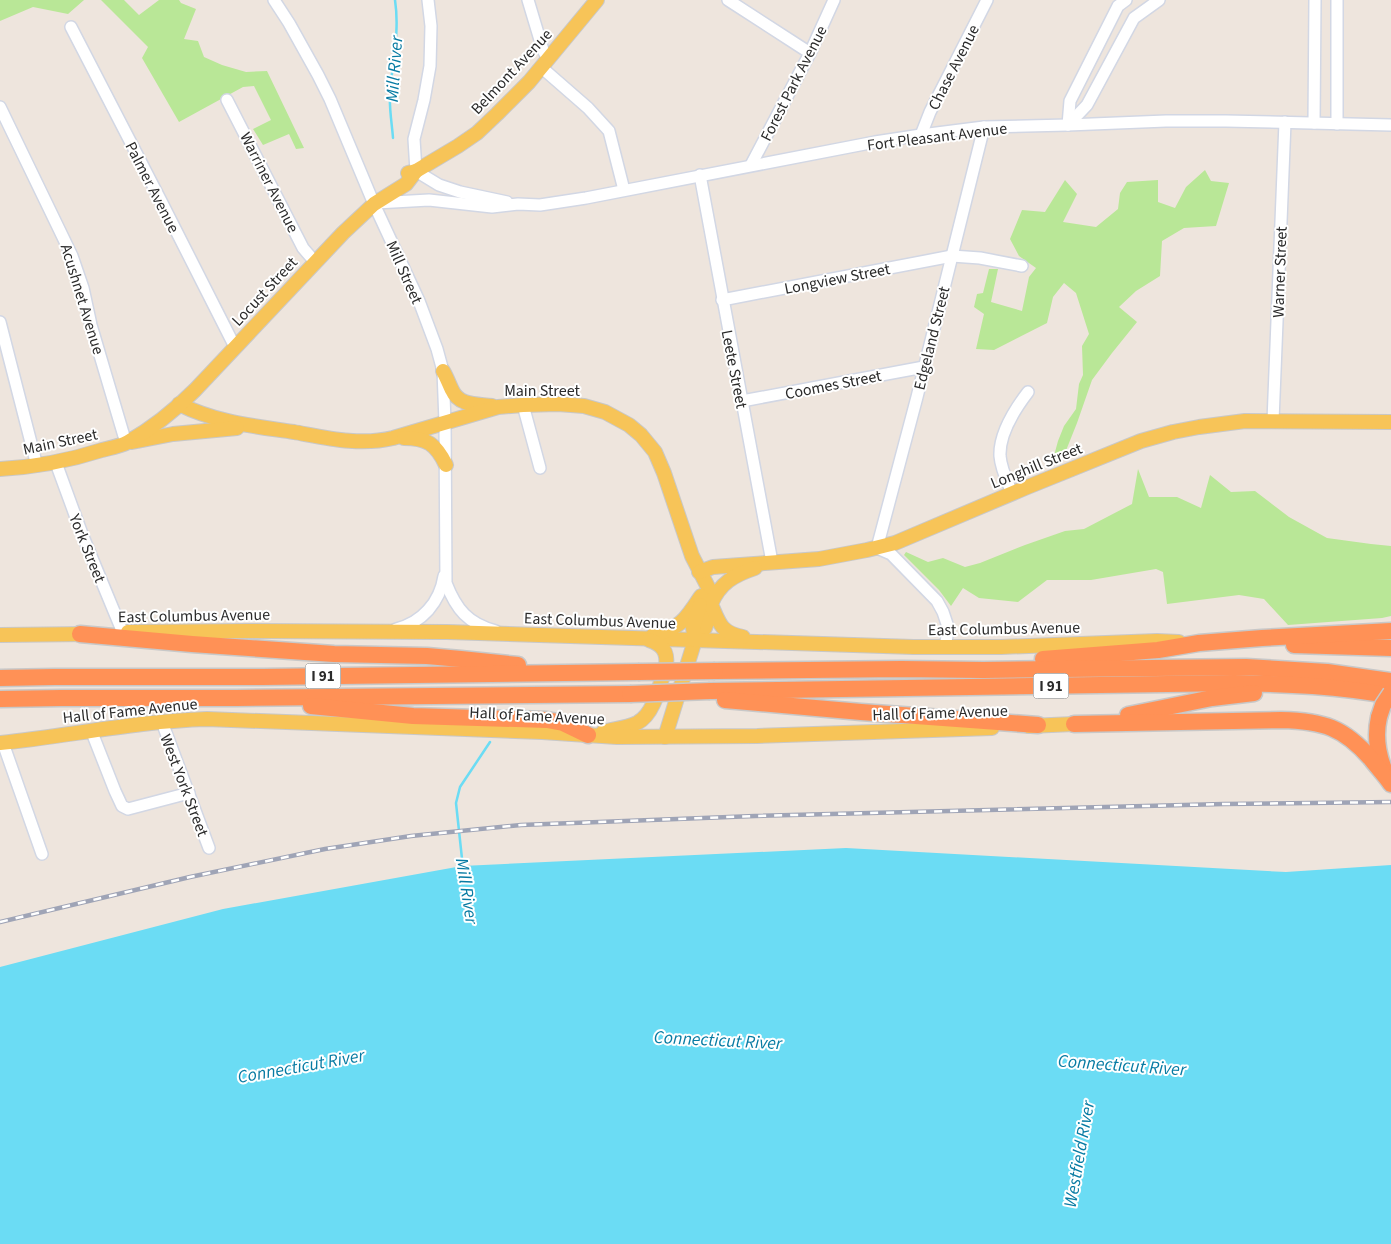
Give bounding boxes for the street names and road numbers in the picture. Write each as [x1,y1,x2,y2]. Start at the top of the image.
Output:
street label: Chase Avenue [923,21,985,114]
street label: Forest Park Avenue [755,22,833,145]
street label: Belmont Avenue [466,24,557,119]
street label: Fort Pleasant Avenue [866,117,1008,156]
street label: Warriner Avenue [234,128,304,237]
street label: Palmer Avenue [120,138,185,237]
street label: Warner Street [1267,225,1293,318]
street label: Mill Street [380,237,428,308]
street label: Acushnet Avenue [55,241,109,357]
street label: Locust Street [227,252,303,331]
street label: Longview Street [782,258,893,300]
street label: Edgeland Street [908,284,956,392]
street label: Leete Street [716,328,753,411]
street label: Coomes Street [783,365,884,405]
street label: Main Street [504,380,580,402]
street label: Main Street [21,423,100,461]
street label: Longhill Street [987,437,1086,494]
street label: York Street [63,510,111,587]
street label: East Columbus Avenue [118,604,270,628]
street label: East Columbus Avenue [524,607,676,635]
street label: East Columbus Avenue [928,617,1080,641]
road number: I 91 [306,664,340,688]
road number: I 91 [1034,674,1068,698]
street label: Hall of Fame Avenue [62,693,199,729]
street label: Hall of Fame Avenue [872,700,1008,726]
street label: Hall of Fame Avenue [469,701,605,731]
street label: West York Street [154,731,214,840]

